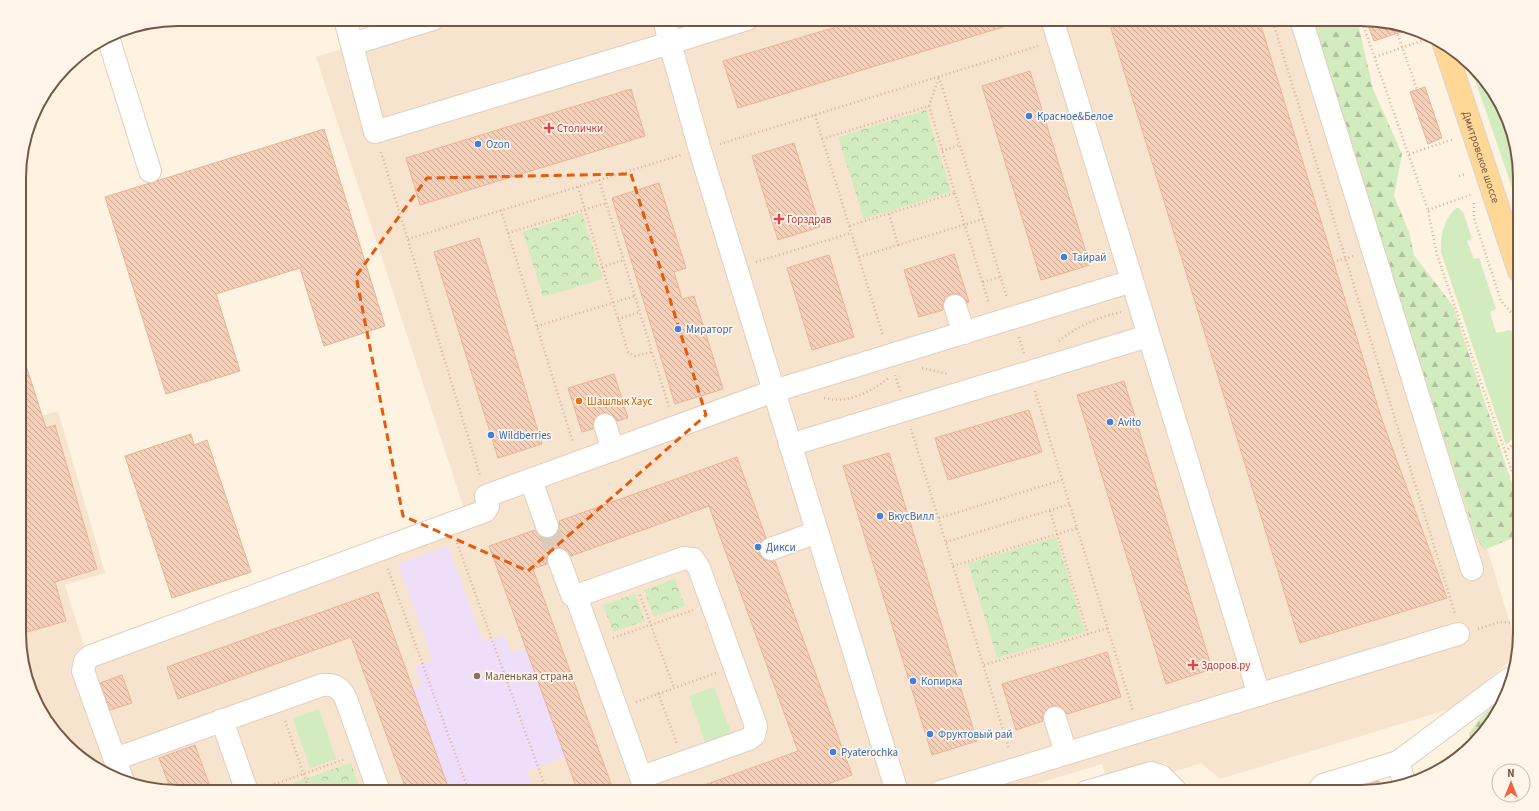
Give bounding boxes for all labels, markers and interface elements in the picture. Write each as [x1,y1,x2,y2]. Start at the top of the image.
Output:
place label: Красное&Белое [1037,109,1114,124]
street label: Дмитровское шоссе [1459,109,1503,206]
marker: Красное&Белое [1024,111,1034,121]
place label: Столички [557,121,603,136]
marker: Столички [544,123,554,133]
place label: Ozon [486,137,510,152]
marker: Ozon [473,139,483,149]
place label: Горздрав [787,212,832,227]
marker: Горздрав [774,214,784,224]
place label: Тайрай [1072,250,1107,265]
marker: Тайрай [1059,252,1069,262]
place label: Мираторг [686,322,734,337]
marker: Мираторг [673,324,683,334]
place label: Шашлык Хаус [587,394,653,409]
marker: Шашлык Хаус [574,396,584,406]
place label: Avito [1118,415,1141,430]
marker: Avito [1105,417,1115,427]
place label: Wildberries [499,428,552,443]
marker: Wildberries [486,430,496,440]
place label: ВкусВилл [888,509,934,524]
marker: ВкусВилл [875,511,885,521]
place label: Дикси [766,540,796,555]
marker: Дикси [753,542,763,552]
place label: Здоров.ру [1201,658,1250,673]
marker: Здоров.ру [1188,660,1198,670]
place label: Маленькая страна [485,669,573,684]
marker: Маленькая страна [472,671,482,681]
place label: Копирка [921,674,963,689]
marker: Копирка [908,676,918,686]
place label: Фруктовый рай [938,727,1013,742]
marker: Фруктовый рай [925,729,935,739]
place label: Pyaterochka [841,745,898,760]
marker: Pyaterochka [828,747,838,757]
north arrow [1491,763,1531,803]
text: N [1507,766,1515,781]

